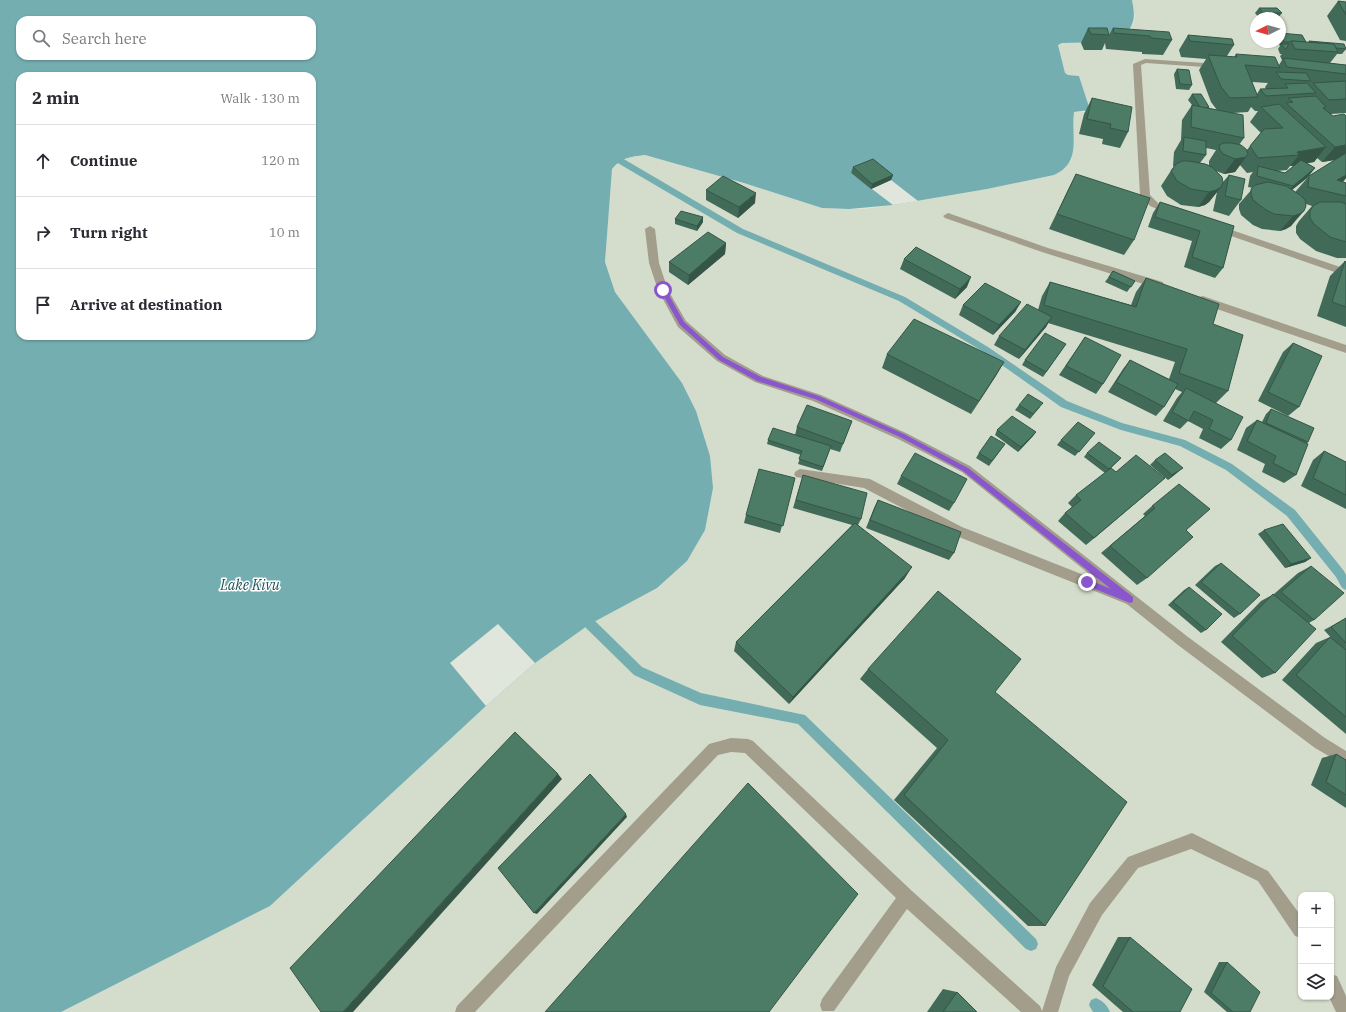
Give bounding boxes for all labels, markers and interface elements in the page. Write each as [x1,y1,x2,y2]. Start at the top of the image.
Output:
north arrow [1250,12,1286,48]
search box [16,16,316,60]
icon: search [30,27,52,49]
text: Search here [62,29,147,48]
text: 2 min [32,87,80,109]
text: Walk · 130 m [221,90,300,107]
icon: ahead [32,150,54,172]
text: Continue [70,151,137,170]
text: 120 m [261,152,300,169]
icon: right [32,222,54,244]
text: Turn right [70,223,148,242]
text: 10 m [269,224,300,241]
route start [654,281,672,299]
icon: arrive [32,294,54,316]
text: Arrive at destination [70,295,222,314]
route end [1078,573,1096,591]
water label: Lake Kivu [219,576,280,594]
map controls [1298,892,1334,1000]
button: + [1298,892,1334,928]
button: − [1298,928,1334,964]
button: layers [1298,964,1334,1000]

